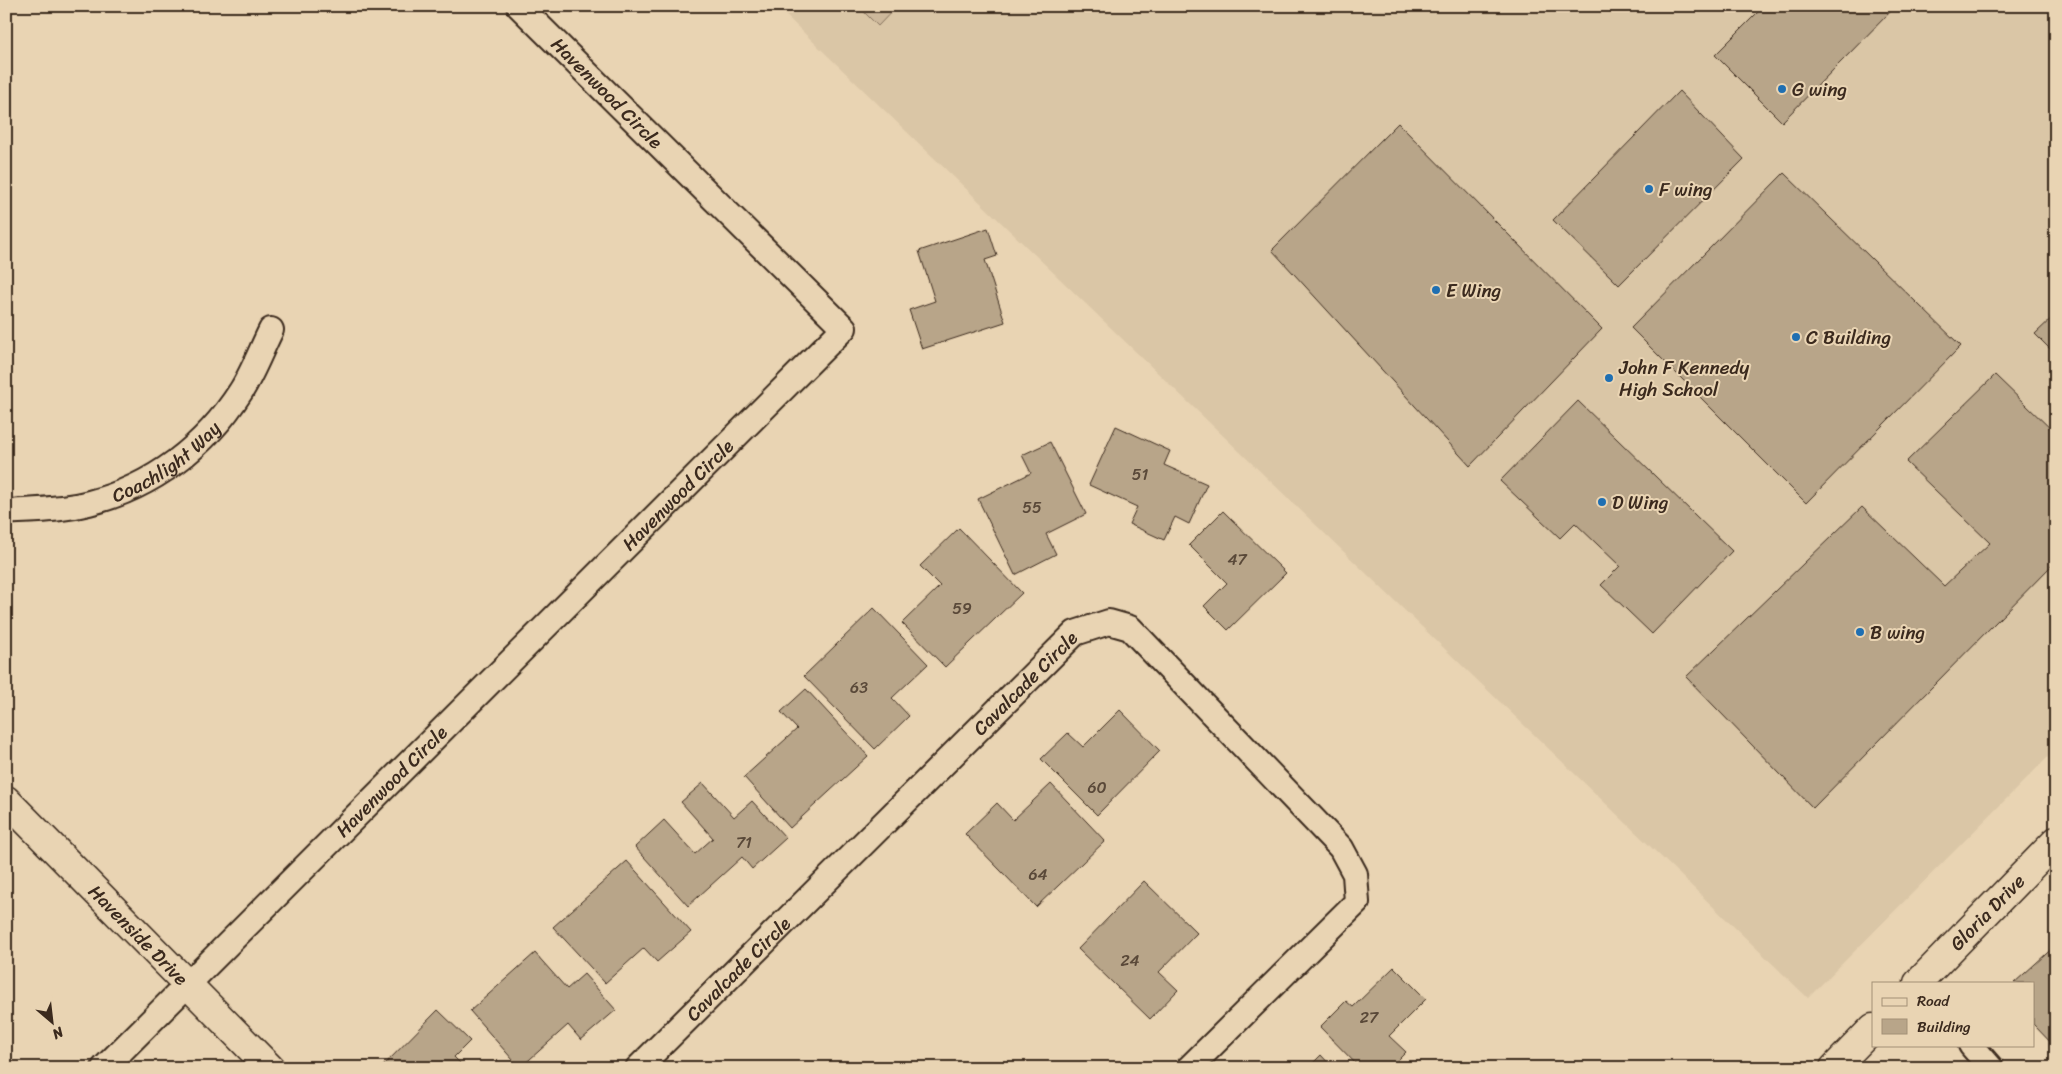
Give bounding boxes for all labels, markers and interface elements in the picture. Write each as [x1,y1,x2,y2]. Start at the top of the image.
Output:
street label: Havenwood Circle [543,29,671,157]
place label: G wing [1792,73,1847,106]
marker: G wing [1776,83,1788,95]
place label: F wing [1659,173,1713,206]
marker: F wing [1643,183,1655,195]
place label: E Wing [1446,274,1502,307]
marker: E Wing [1430,284,1442,296]
place label: C Building [1806,321,1891,354]
marker: C Building [1790,331,1802,343]
place label: John F Kennedy High School [1618,351,1750,406]
marker: John F Kennedy High School [1603,372,1615,384]
street label: Coachlight Way [107,413,229,511]
street label: Havenwood Circle [613,431,741,559]
house number: 51 [1132,460,1148,489]
place label: D Wing [1612,486,1669,519]
house number: 55 [1022,493,1042,522]
marker: D Wing [1596,496,1608,508]
house number: 47 [1227,545,1247,574]
house number: 59 [952,594,972,623]
place label: B wing [1870,616,1925,649]
street label: Cavalcade Circle [964,622,1086,743]
marker: B wing [1854,626,1866,638]
house number: 63 [850,673,868,702]
street label: Havenwood Circle [327,717,455,845]
house number: 60 [1087,773,1107,802]
house number: 71 [736,828,752,857]
house number: 64 [1028,860,1048,889]
street label: Gloria Drive [1941,865,2033,958]
street label: Havenside Drive [81,876,197,993]
street label: Cavalcade Circle [677,908,798,1029]
house number: 24 [1120,946,1140,975]
legend [1872,982,2034,1046]
text: Road [1917,988,1950,1014]
north arrow [28,996,78,1046]
house number: 27 [1360,1003,1379,1032]
text: Building [1917,1014,1971,1040]
text: N [47,1019,69,1046]

